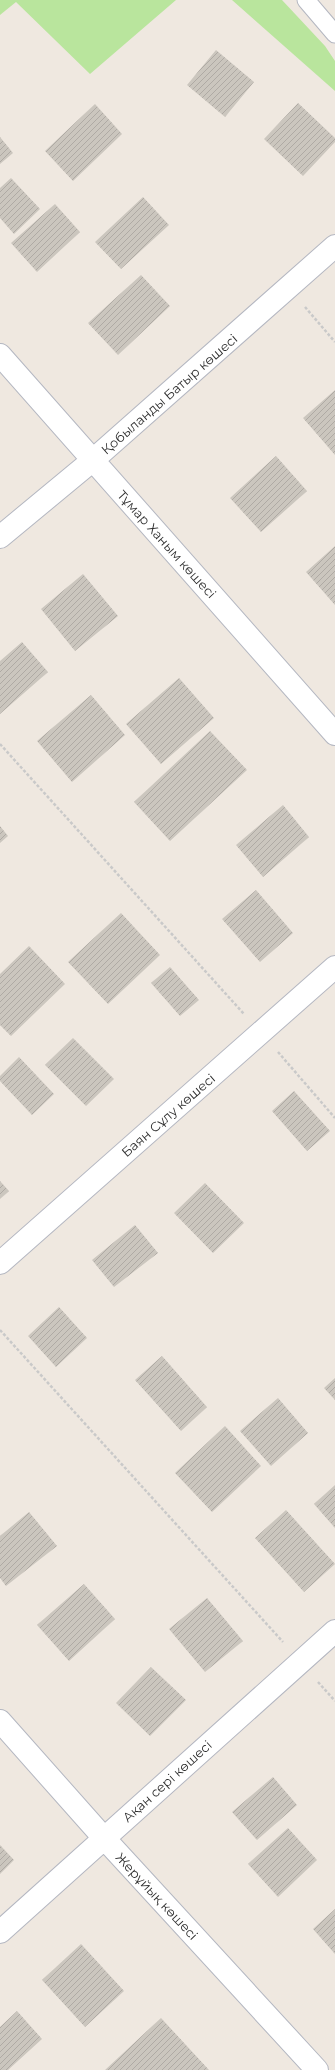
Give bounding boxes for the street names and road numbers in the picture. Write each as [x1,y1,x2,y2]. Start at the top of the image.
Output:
street label: Қобыланды Батыр көшесі [98,330,240,458]
street label: Тұмар Ханым көшесі [114,487,220,601]
street label: Баян Сұлу көшесі [118,1070,218,1160]
street label: Ақан сері көшесі [119,1737,215,1825]
street label: Жерұйық көшесі [112,1849,202,1943]

